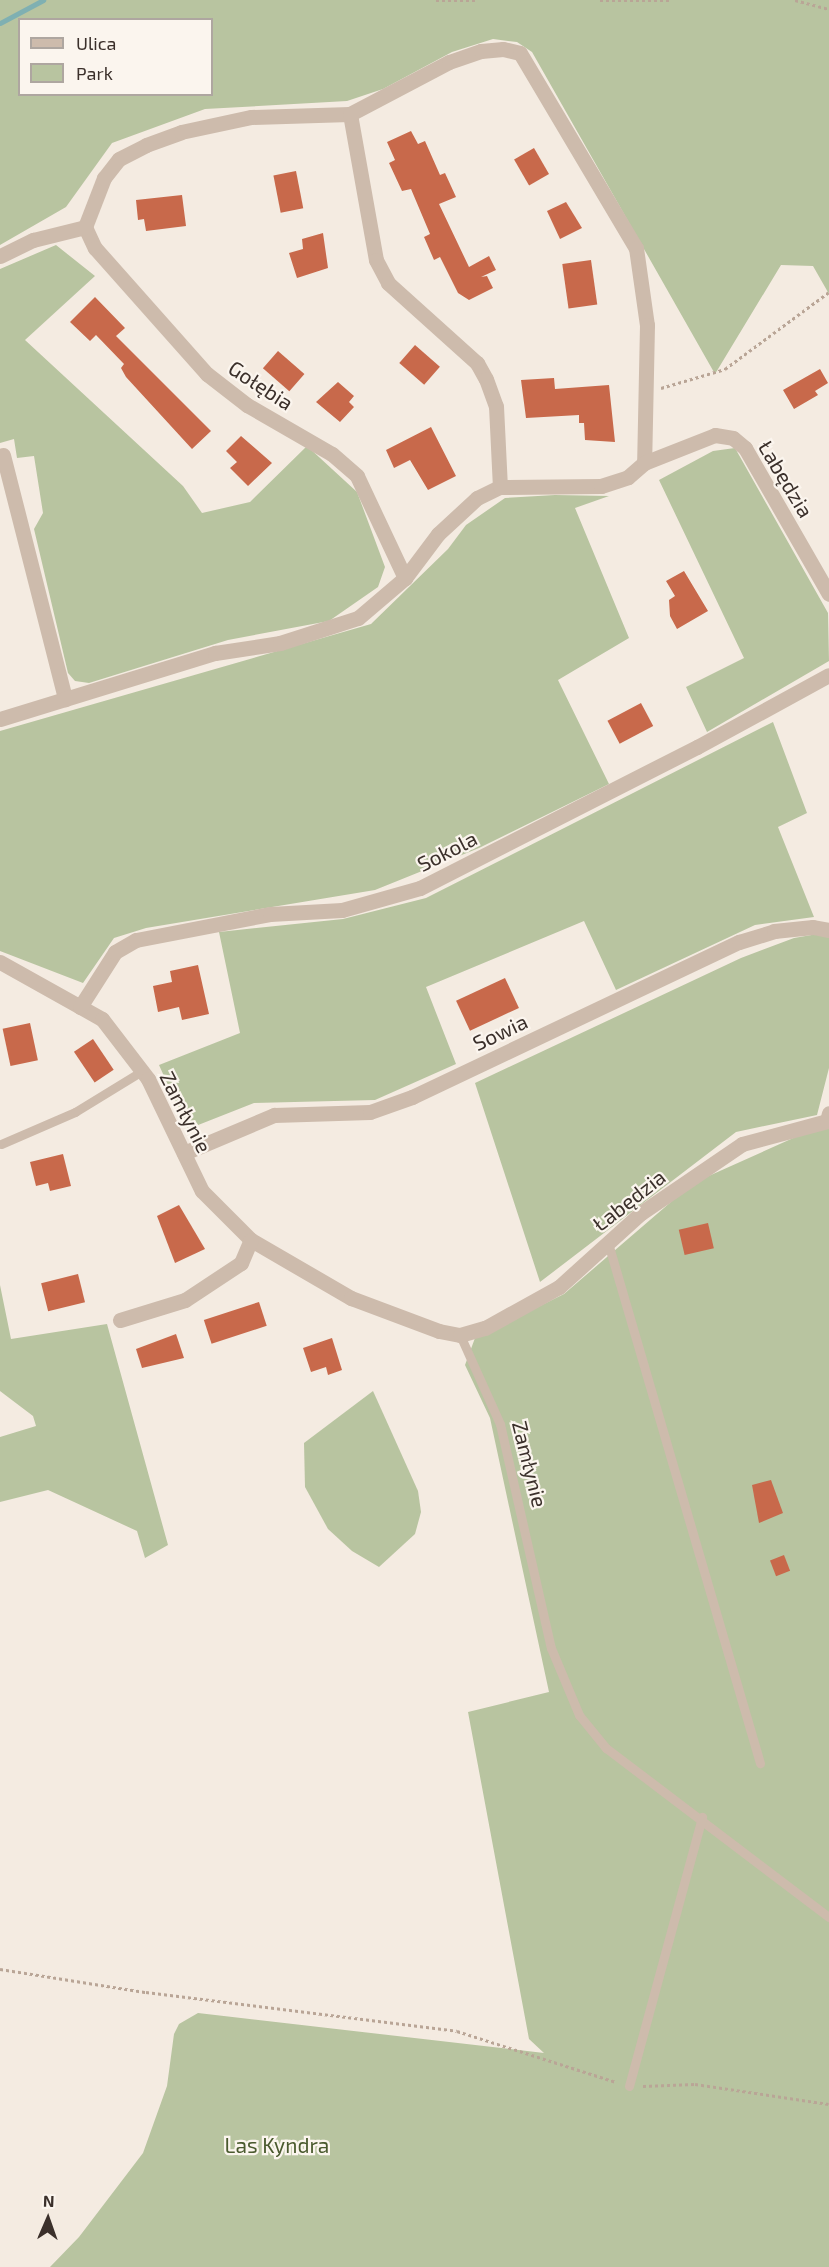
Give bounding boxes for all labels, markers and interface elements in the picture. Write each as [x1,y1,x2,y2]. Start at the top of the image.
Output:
legend [18,18,213,96]
text: Ulica [76,32,116,54]
text: Park [76,62,113,84]
street label: Gołębia [224,355,298,415]
street label: Łabędzia [753,436,819,522]
street label: Sokola [413,825,481,877]
street label: Sowia [469,1008,531,1056]
street label: Zamłynie [155,1067,217,1157]
street label: Łabędzia [588,1164,670,1236]
street label: Zamłynie [507,1418,553,1510]
park label: Las Kyndra [225,2132,329,2158]
north arrow [18,2189,78,2249]
text: N [43,2191,55,2210]

